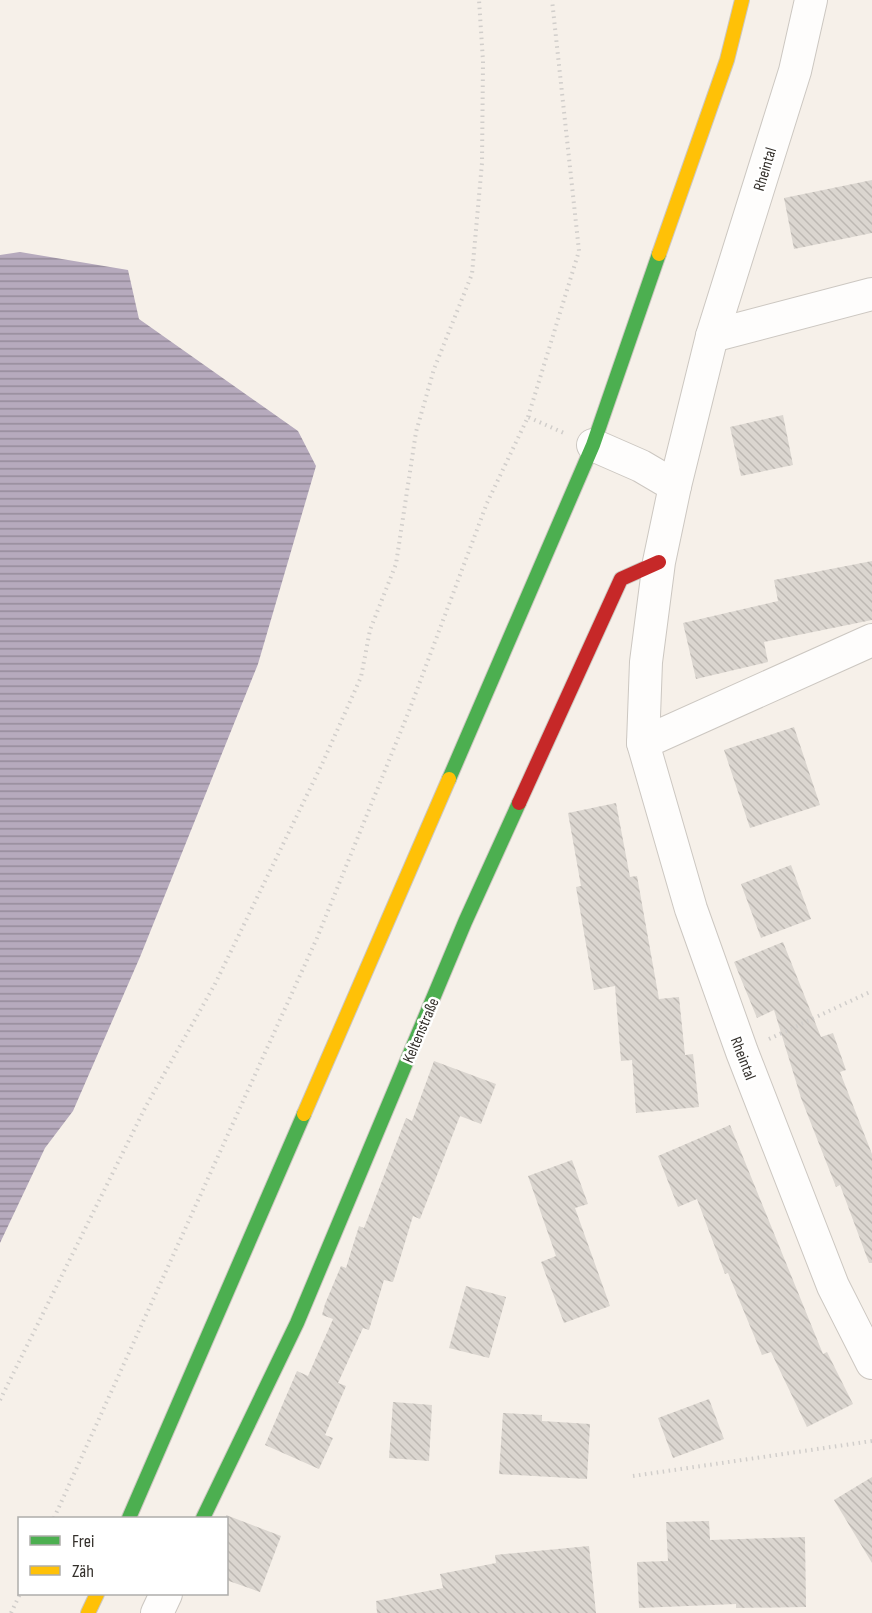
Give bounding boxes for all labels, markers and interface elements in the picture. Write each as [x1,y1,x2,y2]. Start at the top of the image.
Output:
street label: Rheintal [750,145,781,194]
street label: Keltenstraße [399,995,444,1066]
street label: Rheintal [726,1034,759,1083]
legend [18,1517,228,1595]
text: Frei [72,1531,94,1552]
text: Zäh [72,1561,94,1582]

